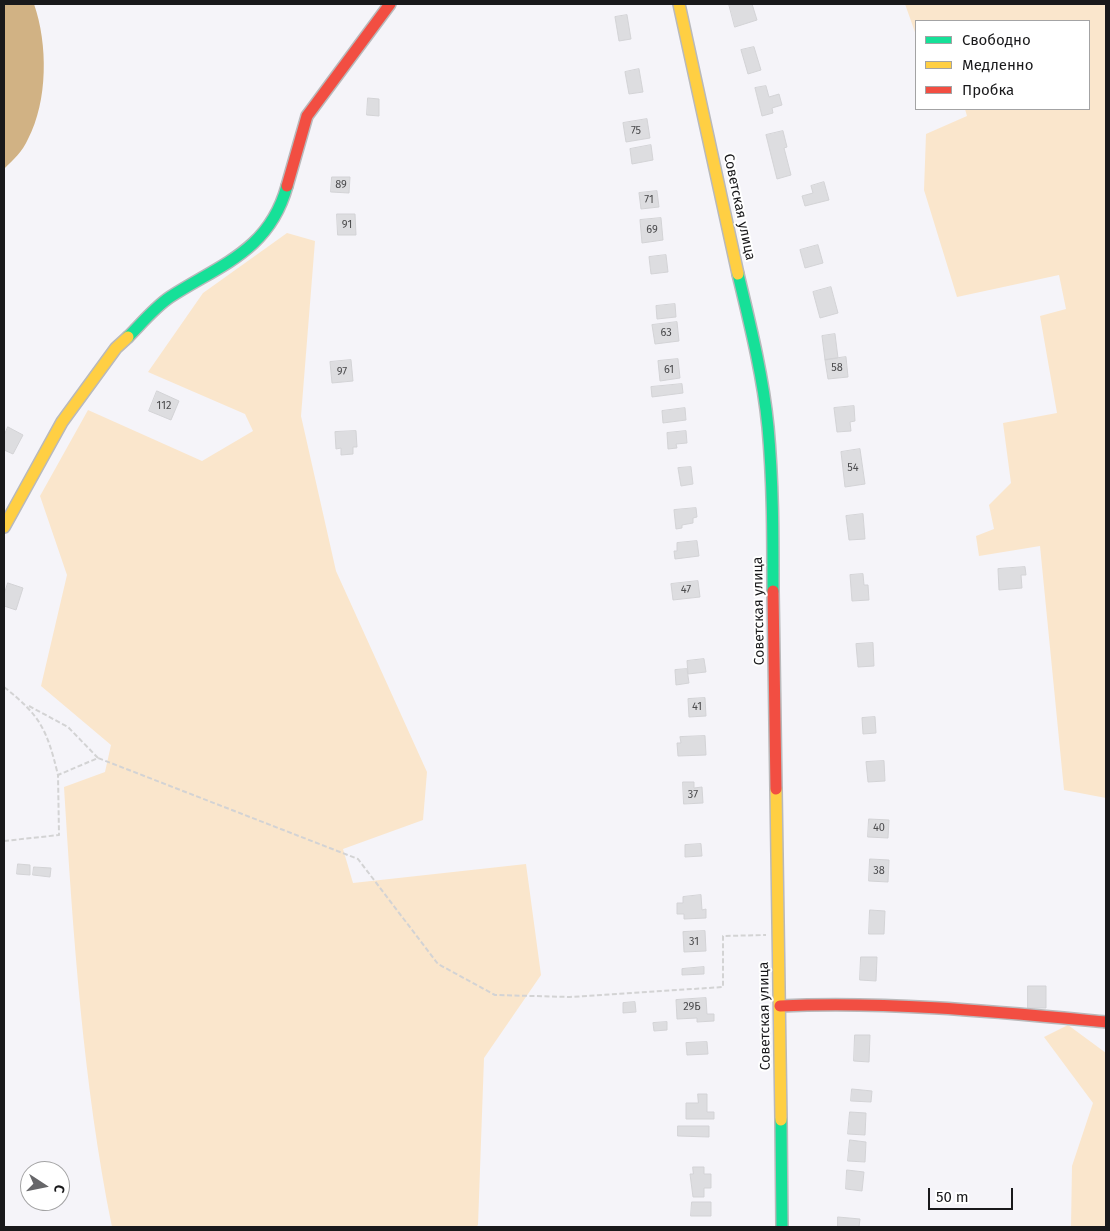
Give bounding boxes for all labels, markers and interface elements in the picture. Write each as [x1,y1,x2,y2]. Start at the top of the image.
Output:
legend [915,20,1090,110]
text: Свободно [962,31,1031,49]
text: Медленно [962,56,1034,74]
text: Пробка [962,81,1014,99]
house number: 75 [631,124,641,138]
street label: Советская улица [719,152,759,262]
house number: 89 [335,178,347,192]
house number: 71 [644,193,654,207]
house number: 91 [342,218,352,232]
house number: 69 [646,223,658,237]
house number: 63 [660,326,672,340]
house number: 58 [831,361,843,375]
house number: 61 [664,363,674,377]
house number: 97 [337,365,347,379]
house number: 112 [157,399,171,413]
house number: 54 [847,461,859,475]
street label: Советская улица [750,557,768,665]
house number: 47 [681,583,691,597]
house number: 41 [692,700,702,714]
house number: 37 [688,788,698,802]
house number: 40 [873,821,885,835]
house number: 38 [873,864,885,878]
house number: 31 [689,935,699,949]
street label: Советская улица [756,962,774,1070]
house number: 29Б [683,1000,701,1014]
north arrow [20,1161,70,1211]
scale bar [930,1178,1015,1210]
text: С [50,1183,68,1194]
text: 50 m [936,1188,969,1206]

